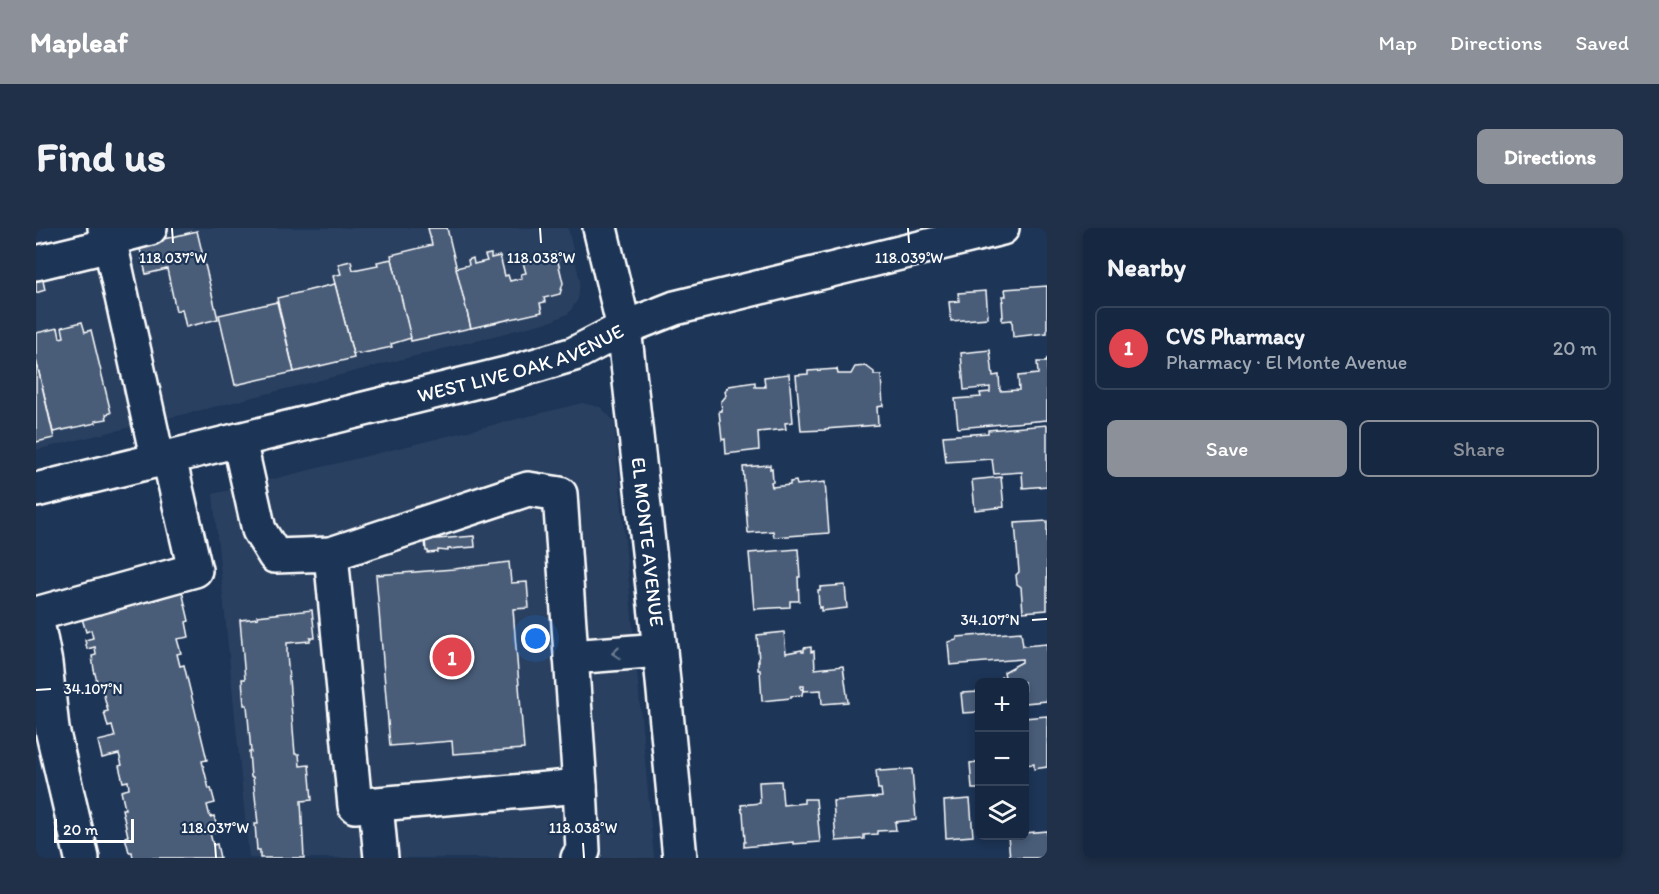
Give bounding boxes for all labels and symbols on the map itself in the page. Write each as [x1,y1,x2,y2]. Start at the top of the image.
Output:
text: 118.037°W [139,249,207,267]
text: 118.038°W [507,249,576,267]
text: 118.039°W [875,249,943,267]
street label: WEST LIVE OAK AVENUE [415,318,627,407]
street label: EL MONTE AVENUE [627,456,669,628]
text: 34.107°N [960,611,1020,629]
your location [521,624,550,653]
pin: 1 [432,634,472,680]
one-way arrow [611,647,620,660]
text: 34.107°N [63,680,123,698]
scale bar [54,816,134,844]
text: 118.037°W [181,819,249,837]
text: 118.038°W [549,819,618,837]

